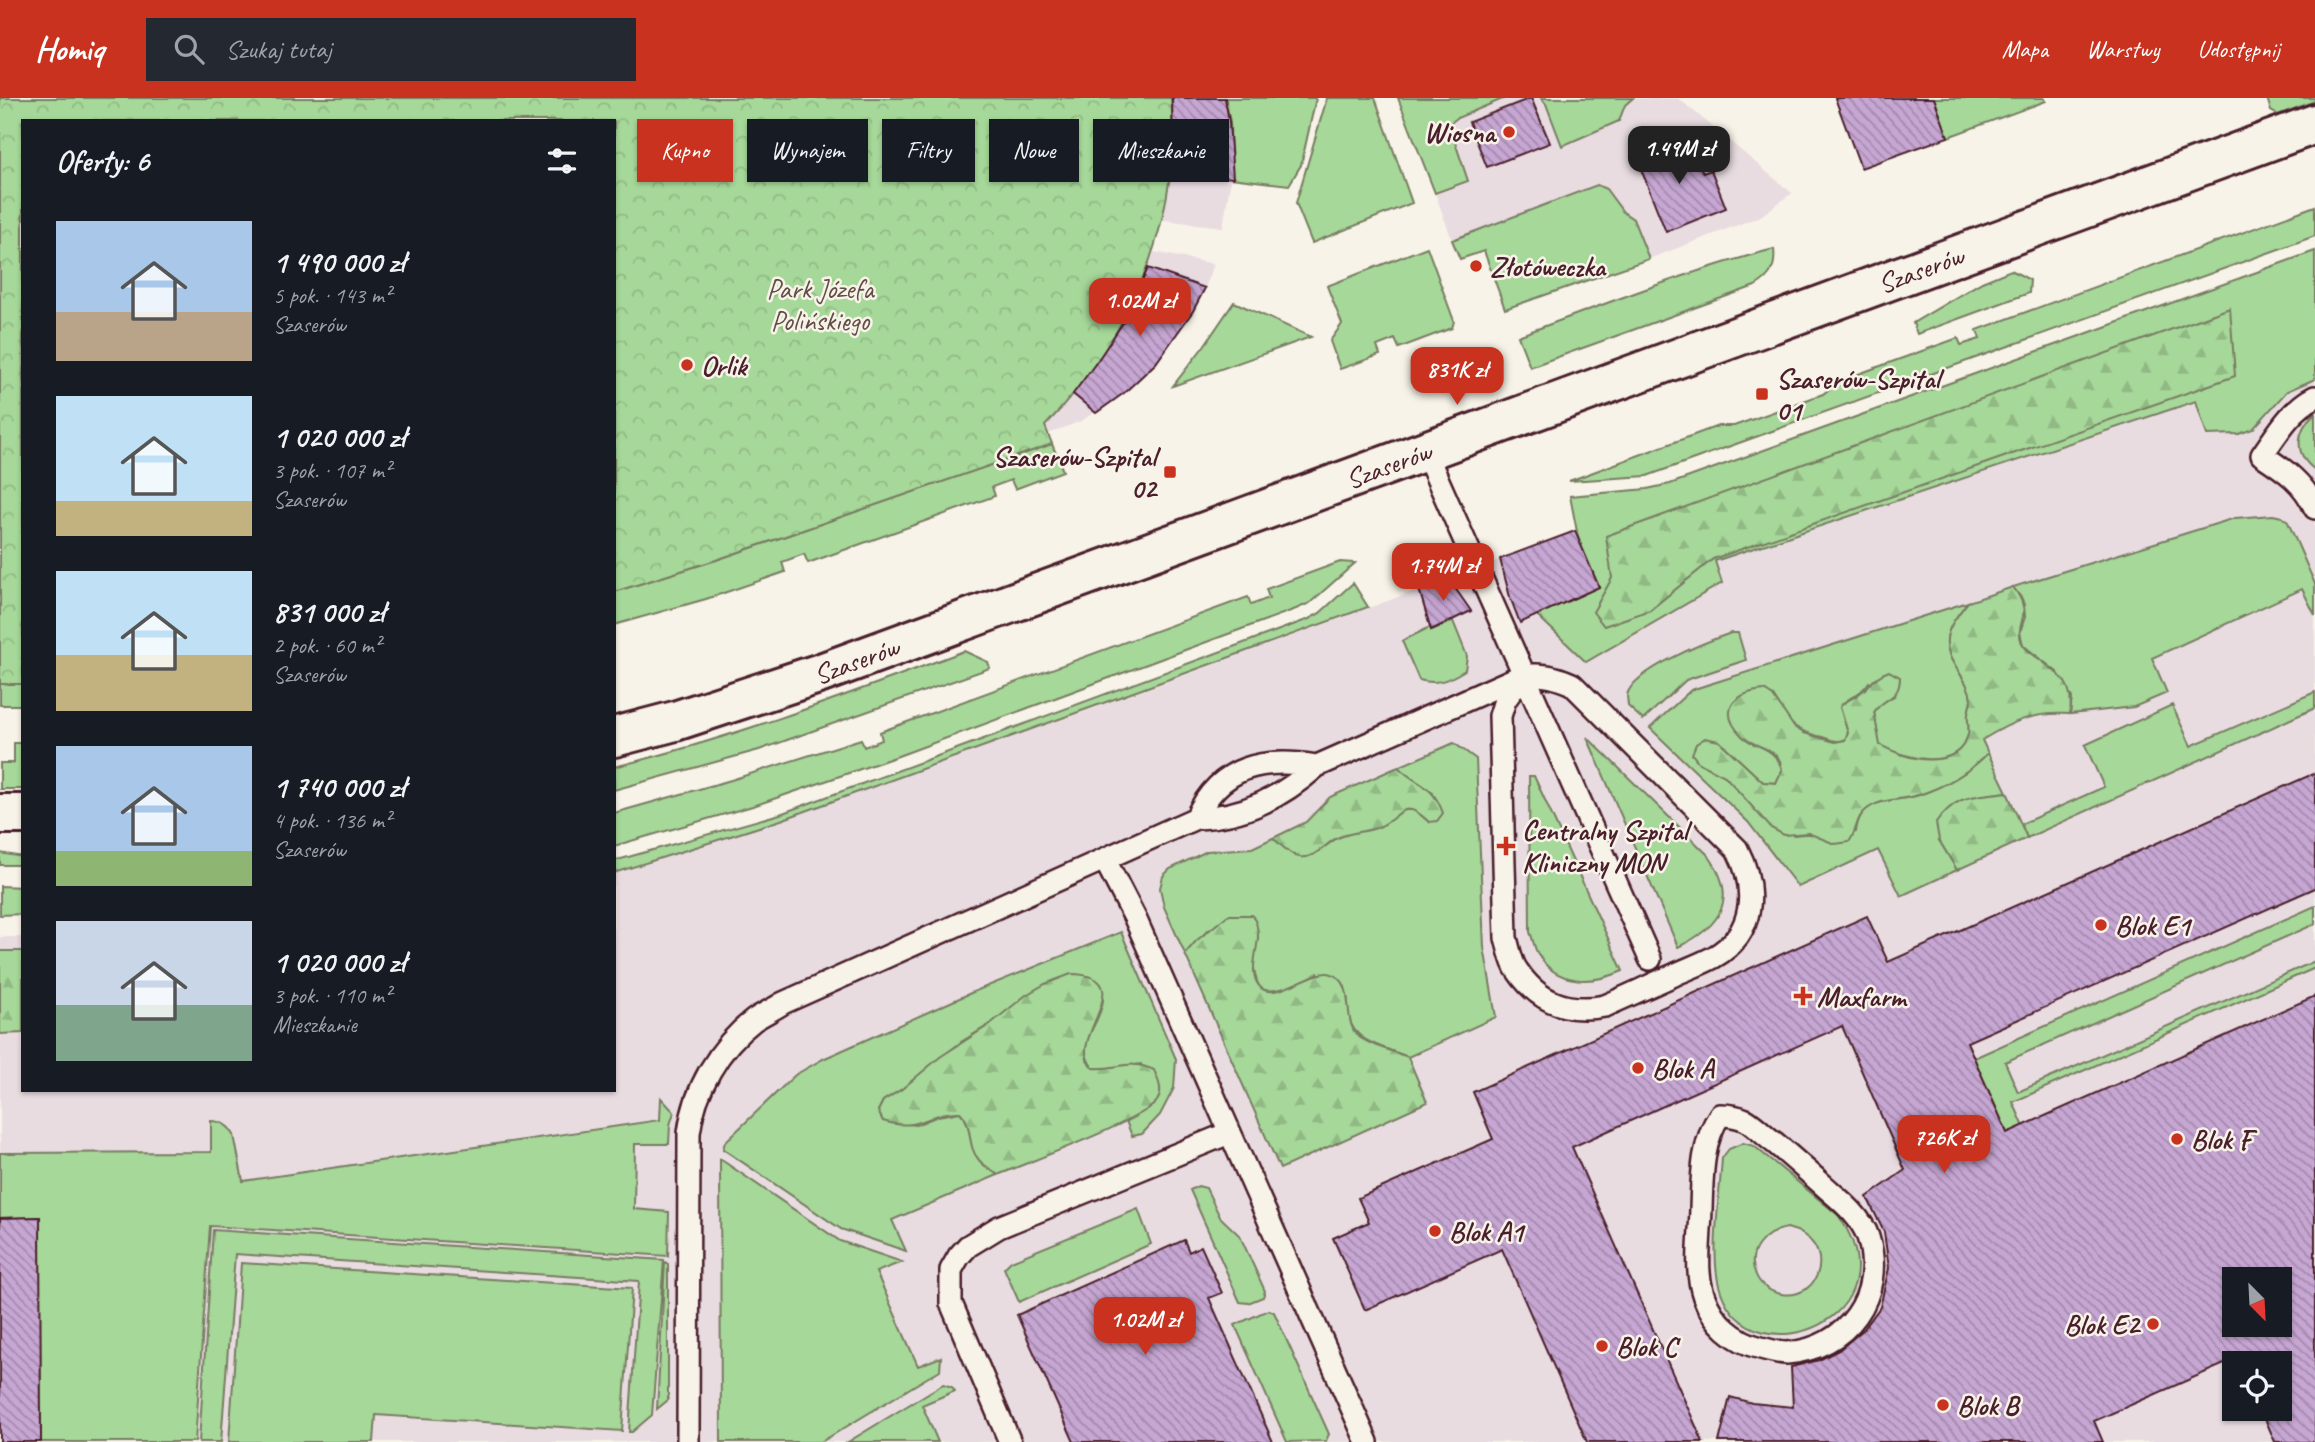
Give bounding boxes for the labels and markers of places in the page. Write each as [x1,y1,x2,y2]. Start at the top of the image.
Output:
place label: Wiosna [1424,115,1497,150]
marker: Wiosna [1501,124,1517,140]
pin: 1.49M zł [1607,126,1751,186]
place label: Złotóweczka [1490,249,1607,284]
marker: Złotóweczka [1468,258,1484,274]
pin: 1.02M zł [1068,278,1212,338]
place label: Orlik [701,348,749,383]
pin: 831K zł [1392,348,1522,407]
marker: Orlik [679,357,695,373]
place label: Szaserów-Szpital 01 [1776,361,1946,428]
marker: Szaserów-Szpital 01 [1754,386,1770,402]
place label: Szaserów-Szpital 02 [993,439,1162,506]
marker: Szaserów-Szpital 02 [1162,464,1178,480]
pin: 1.74M zł [1371,544,1515,603]
place label: Centralny Szpital Kliniczny MON [1522,813,1694,880]
marker: Centralny Szpital Kliniczny MON [1496,836,1516,856]
place label: Blok E1 [2115,908,2193,943]
marker: Blok E1 [2093,917,2109,933]
place label: Maxfarm [1817,979,1908,1014]
marker: Maxfarm [1795,988,1811,1004]
place label: Blok A [1652,1051,1715,1086]
marker: Blok A [1630,1060,1646,1076]
pin: 726K zł [1879,1116,2009,1175]
place label: Blok F [2191,1122,2258,1157]
marker: Blok F [2169,1131,2185,1147]
place label: Blok A1 [1449,1214,1527,1249]
marker: Blok A1 [1427,1223,1443,1239]
pin: 1.02M zł [1073,1298,1217,1357]
place label: Blok E2 [2064,1307,2141,1342]
marker: Blok E2 [2145,1316,2161,1332]
place label: Blok C [1616,1329,1681,1364]
marker: Blok C [1594,1338,1610,1354]
place label: Blok B [1957,1388,2021,1423]
marker: Blok B [1935,1397,1951,1413]

